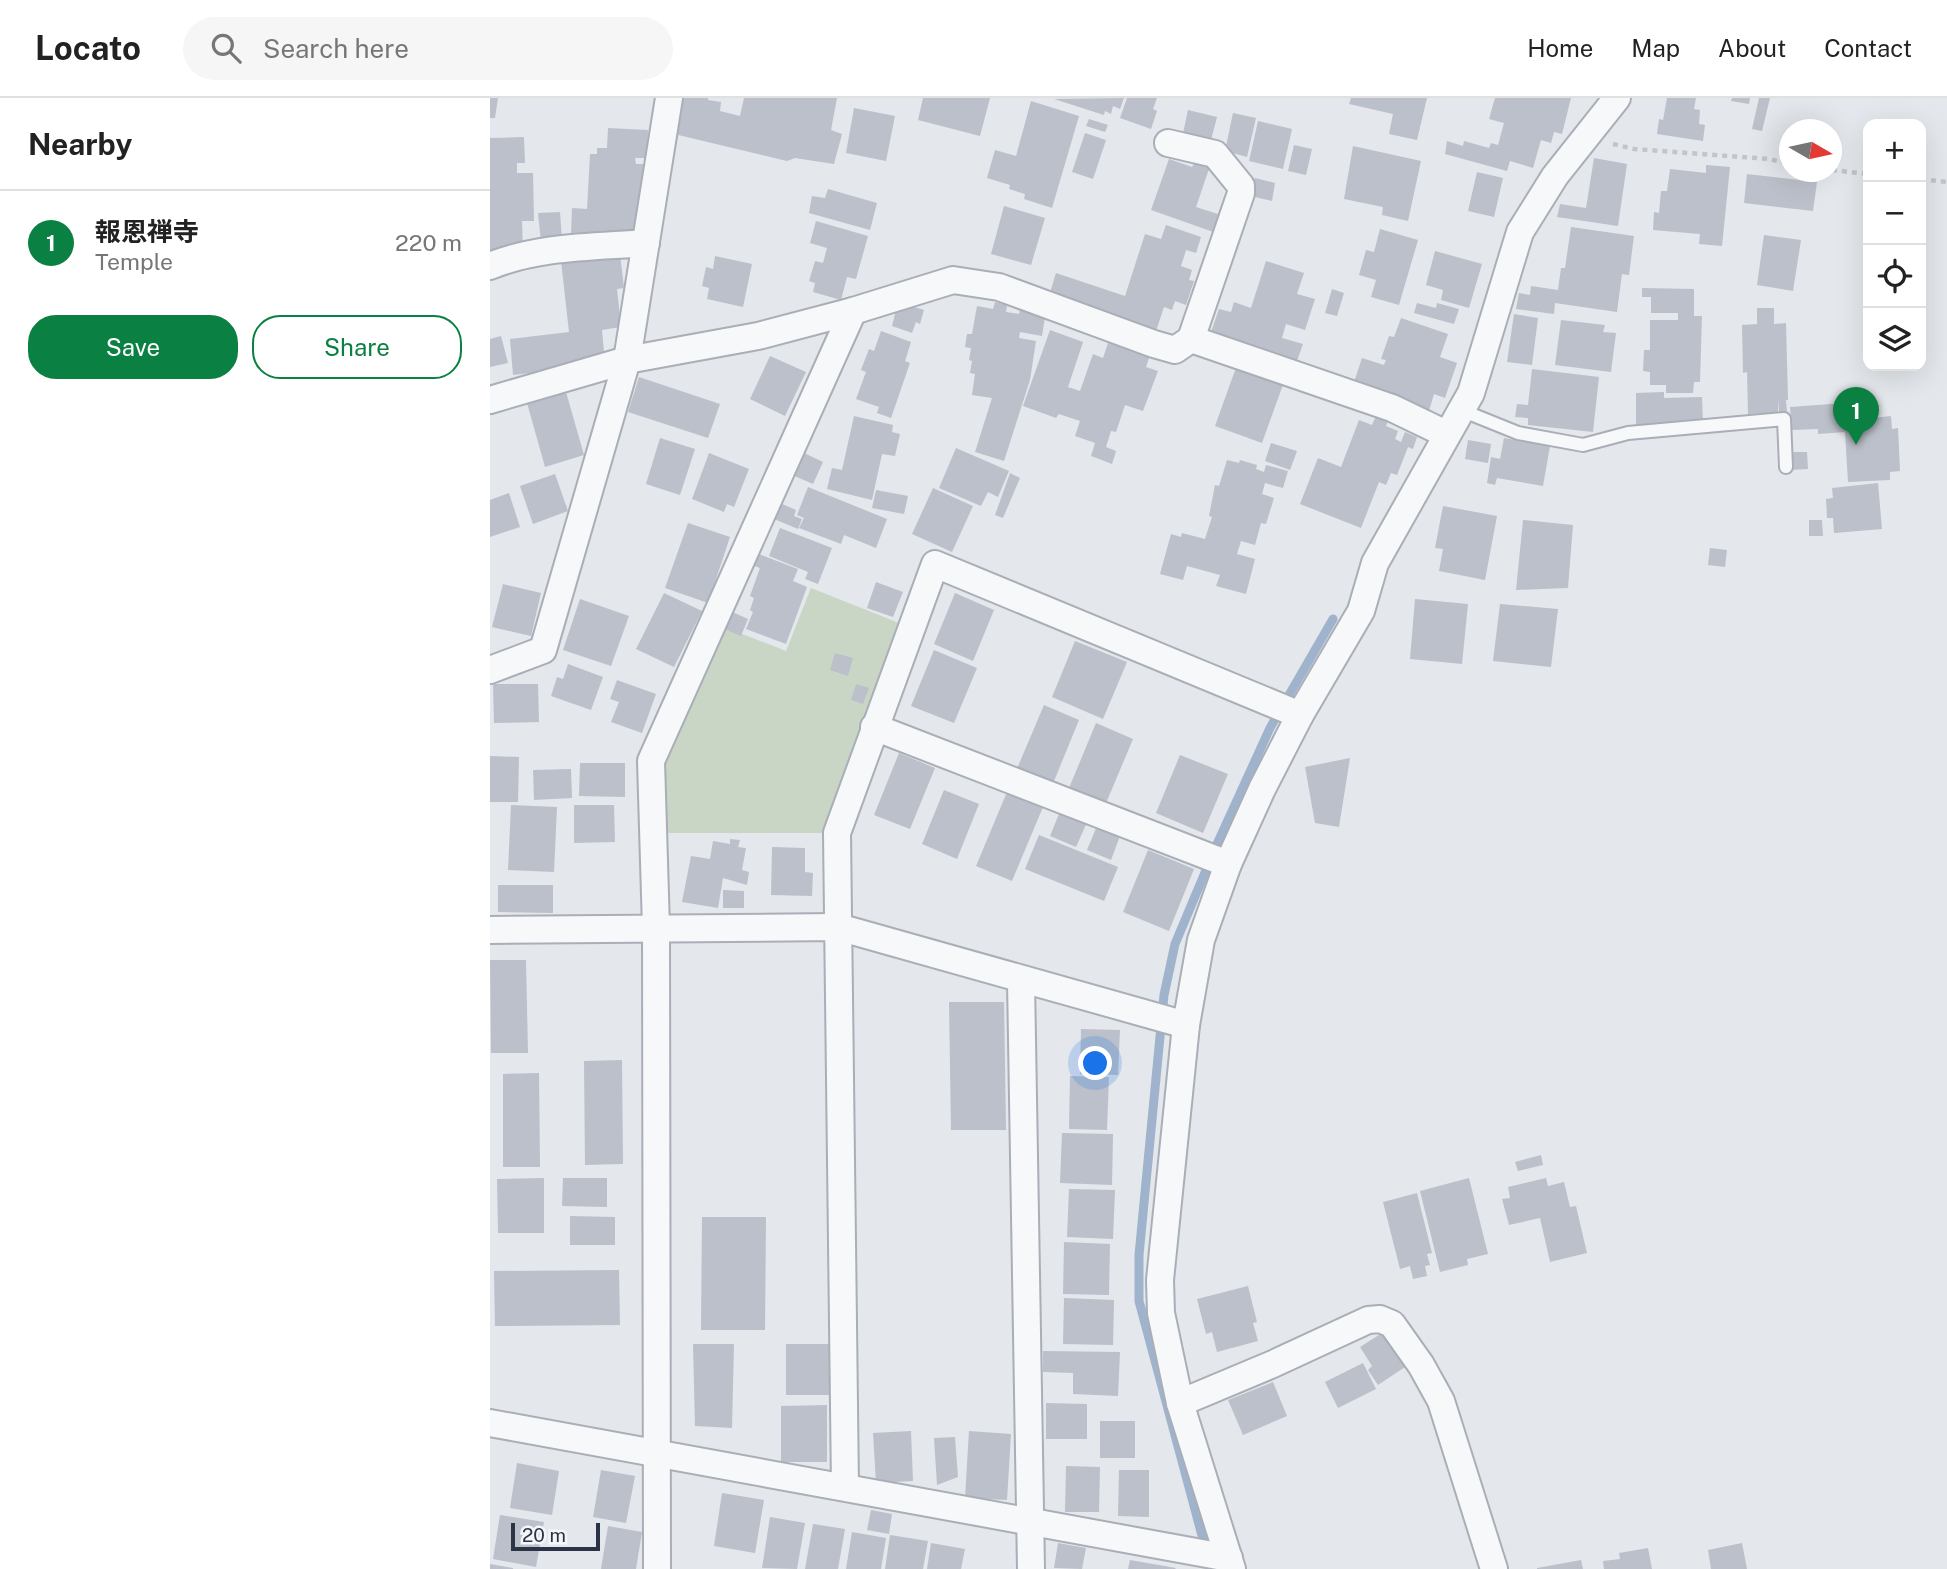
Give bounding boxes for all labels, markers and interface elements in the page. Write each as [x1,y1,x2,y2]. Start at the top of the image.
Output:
search box [183,17,673,80]
text: Locato [35,29,141,67]
icon: search [207,29,245,67]
text: Search here [263,33,409,64]
text: Home [1527,34,1593,62]
text: Map [1631,34,1680,62]
text: About [1718,34,1786,62]
text: Contact [1824,34,1912,62]
north arrow [1779,119,1842,182]
map controls [1863,119,1926,371]
button: + [1863,119,1926,182]
text: Nearby [28,126,132,162]
button: − [1863,182,1926,245]
text: 報恩禅寺 [95,216,199,247]
text: 1 [46,229,56,256]
text: 220 m [395,229,462,256]
button: locate [1863,245,1926,308]
text: Temple [95,248,173,275]
button: layers [1863,308,1926,371]
button: Save [28,315,238,379]
button: Share [252,315,462,379]
pin: 1 [1833,387,1879,445]
your location [1078,1046,1112,1080]
scale bar [511,1520,600,1552]
text: 20 m [522,1524,566,1546]

